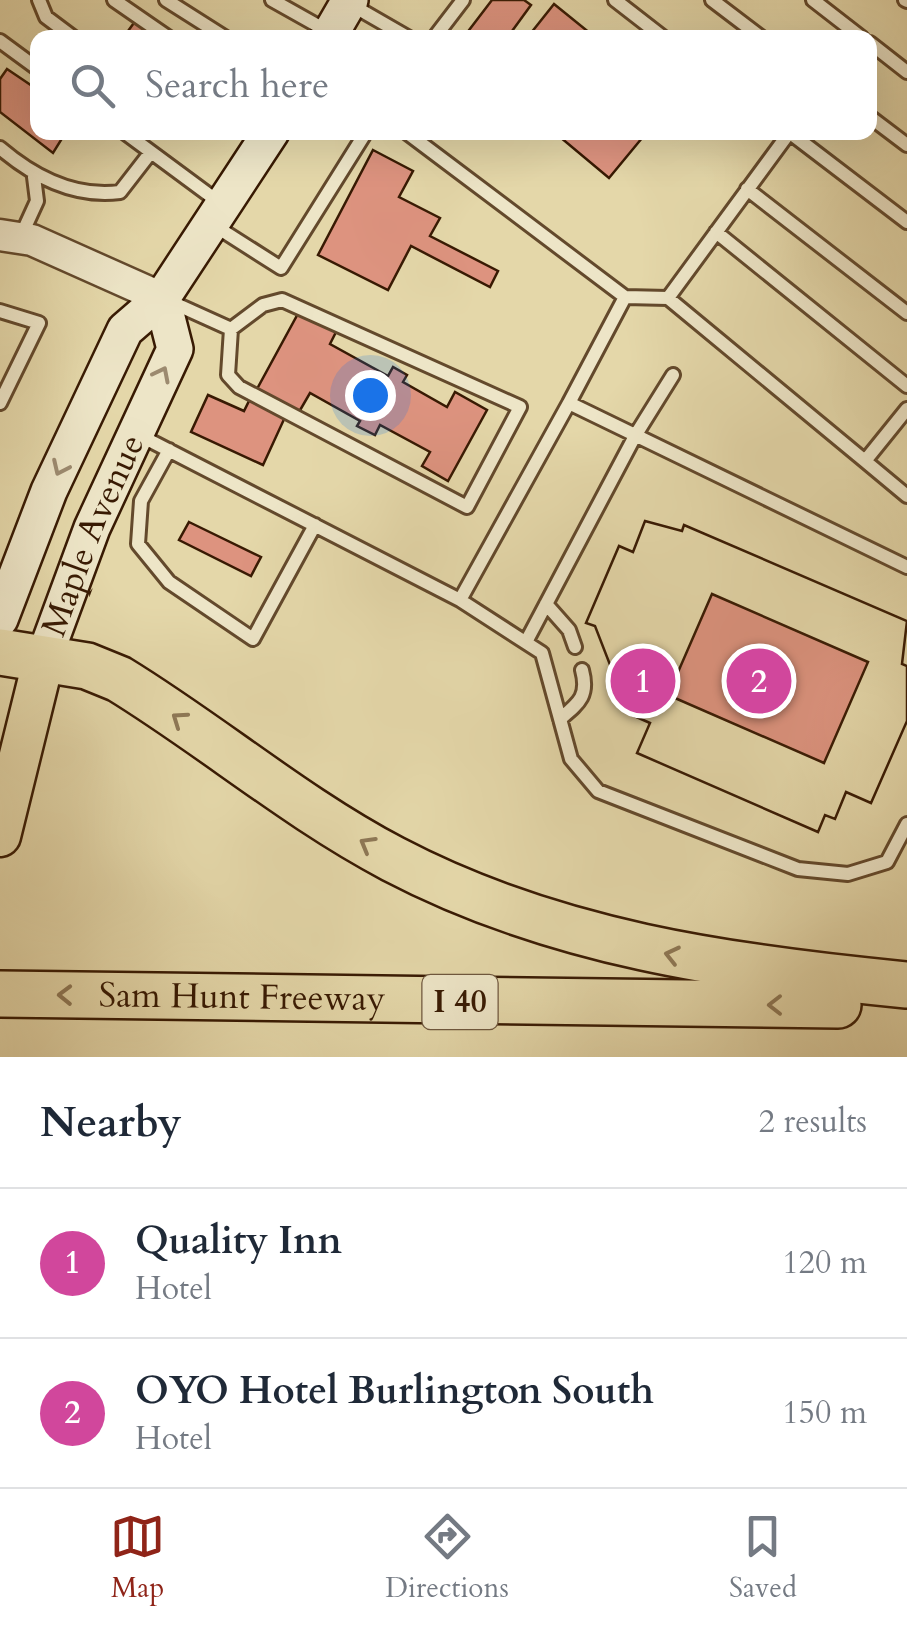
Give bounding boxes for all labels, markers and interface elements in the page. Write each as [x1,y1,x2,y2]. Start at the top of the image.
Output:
search box [30,30,877,140]
icon: search [65,58,120,113]
text: Search here [145,59,329,111]
one-way arrow [150,366,170,384]
your location [345,370,396,421]
street label: Maple Avenue [30,427,156,643]
one-way arrow [52,458,72,476]
pin: 1 [610,644,676,718]
pin: 2 [726,644,792,718]
one-way arrow [171,713,190,731]
one-way arrow [360,837,378,857]
one-way arrow [664,946,681,967]
street label: Sam Hunt Freeway [98,971,386,1023]
road number: I 40 [422,975,498,1029]
one-way arrow [56,984,72,1006]
one-way arrow [766,994,782,1016]
text: Nearby [40,1094,182,1151]
text: 2 results [759,1100,867,1144]
text: Quality Inn [135,1215,342,1267]
text: 1 [64,1241,81,1285]
text: 120 m [782,1241,867,1285]
text: Hotel [135,1267,212,1311]
text: OYO Hotel Burlington South [135,1365,654,1417]
text: 2 [64,1391,81,1435]
text: 150 m [782,1391,867,1435]
text: Hotel [135,1417,212,1461]
tab: Map [110,1509,165,1607]
tab: Directions [385,1509,509,1607]
tab: Saved [729,1509,797,1607]

